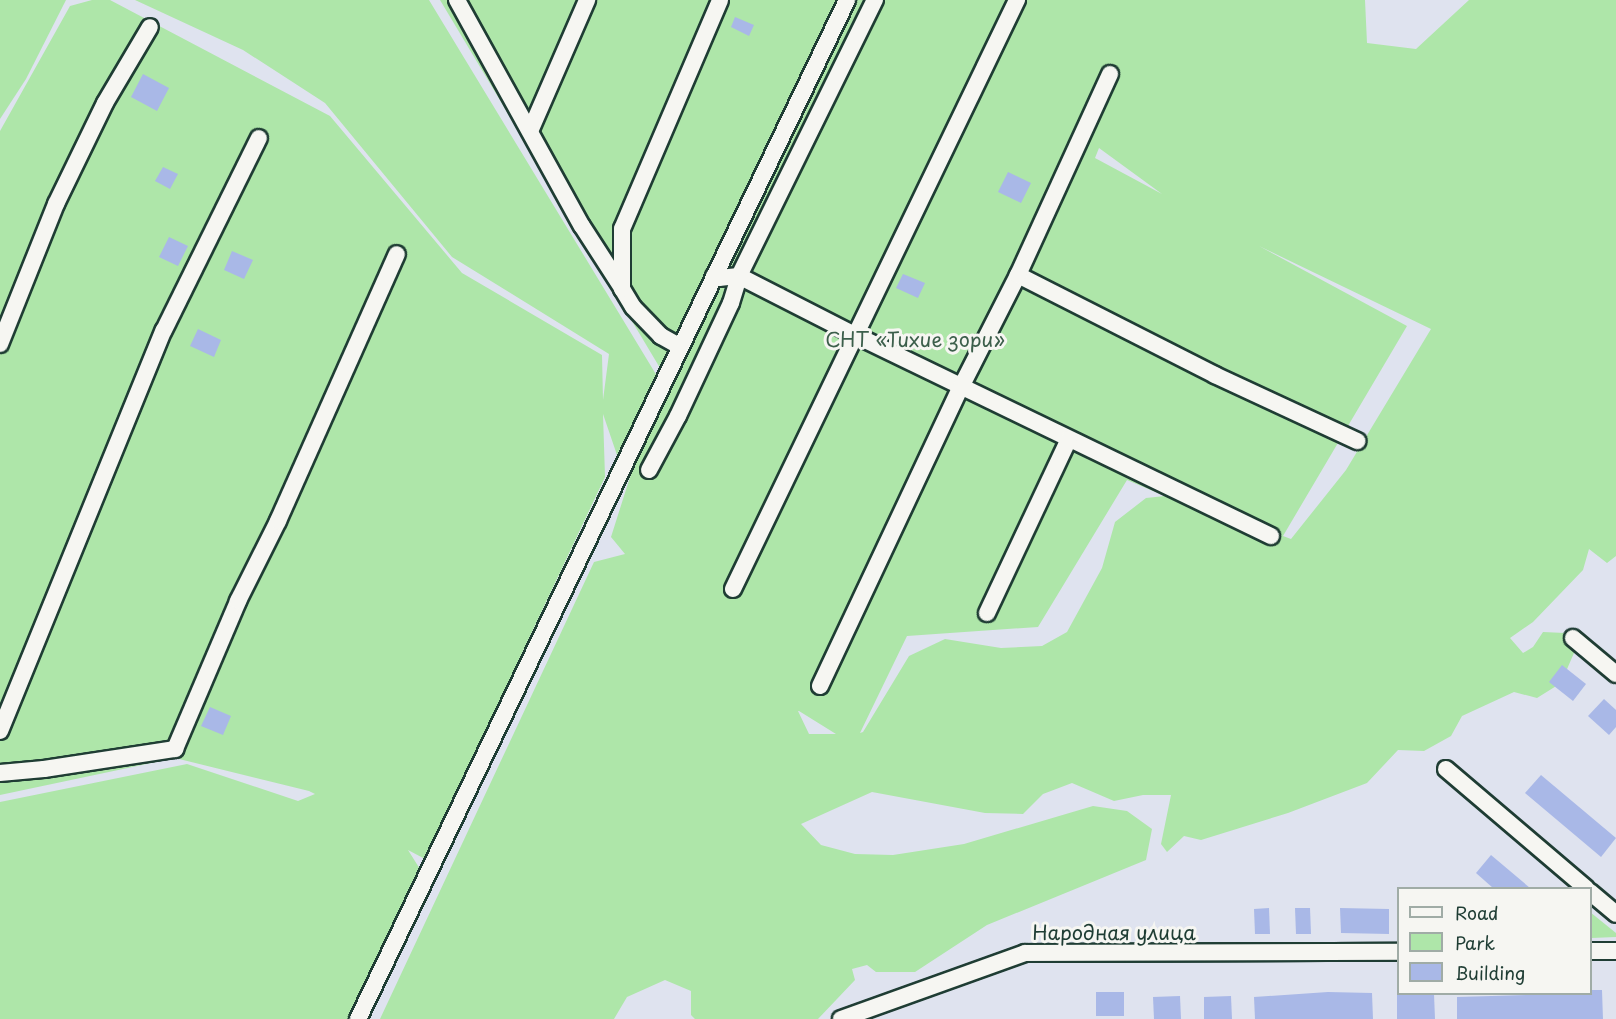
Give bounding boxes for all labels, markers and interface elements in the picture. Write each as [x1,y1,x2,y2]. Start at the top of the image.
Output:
park label: СНТ «Тихие зори» [825,327,1005,351]
legend [1397,887,1592,995]
text: Road [1455,899,1499,926]
street label: Народная улица [1032,920,1196,944]
text: Park [1455,929,1495,956]
text: Building [1455,959,1525,986]

